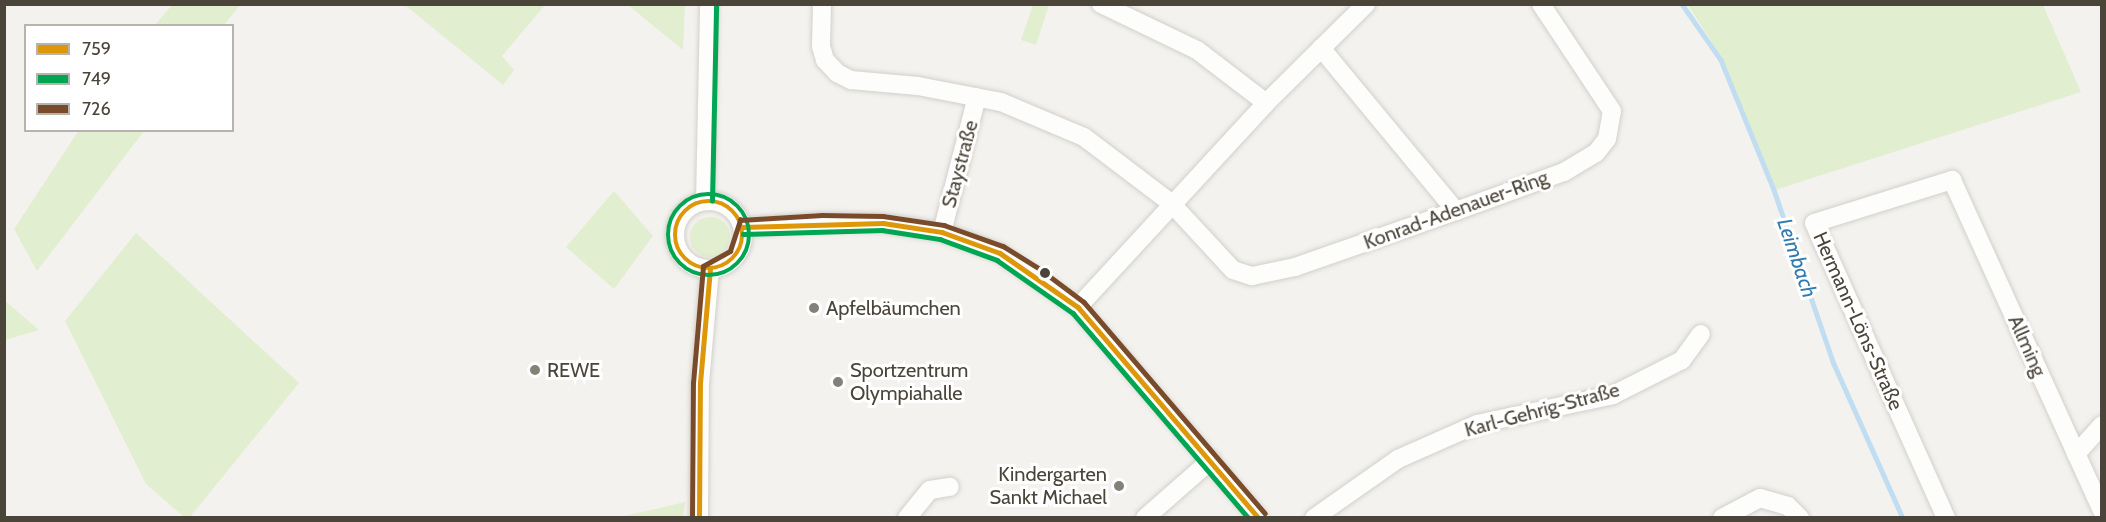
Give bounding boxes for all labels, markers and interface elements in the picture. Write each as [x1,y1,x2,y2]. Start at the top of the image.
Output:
legend [24,24,234,132]
text: 759 [82,38,111,60]
text: 749 [82,68,111,90]
text: 726 [82,98,111,120]
street label: Staystraße [937,118,983,210]
street label: Konrad-Adenauer-Ring [1360,165,1552,255]
water label: Leimbach [1772,215,1822,301]
street label: Hermann-Löns-Straße [1808,228,1908,414]
unlabelled marker [1039,267,1051,279]
place label: Apfelbäumchen [826,296,961,320]
marker: Apfelbäumchen [807,301,821,315]
street label: Allming [2003,312,2051,380]
place label: REWE [547,358,600,382]
place label: Sportzentrum Olympiahalle [850,358,968,405]
marker: REWE [528,363,542,377]
marker: Sportzentrum Olympiahalle [831,375,845,389]
street label: Karl-Gehrig-Straße [1462,378,1622,442]
place label: Kindergarten Sankt Michael [990,462,1107,509]
marker: Kindergarten Sankt Michael [1112,479,1126,493]

